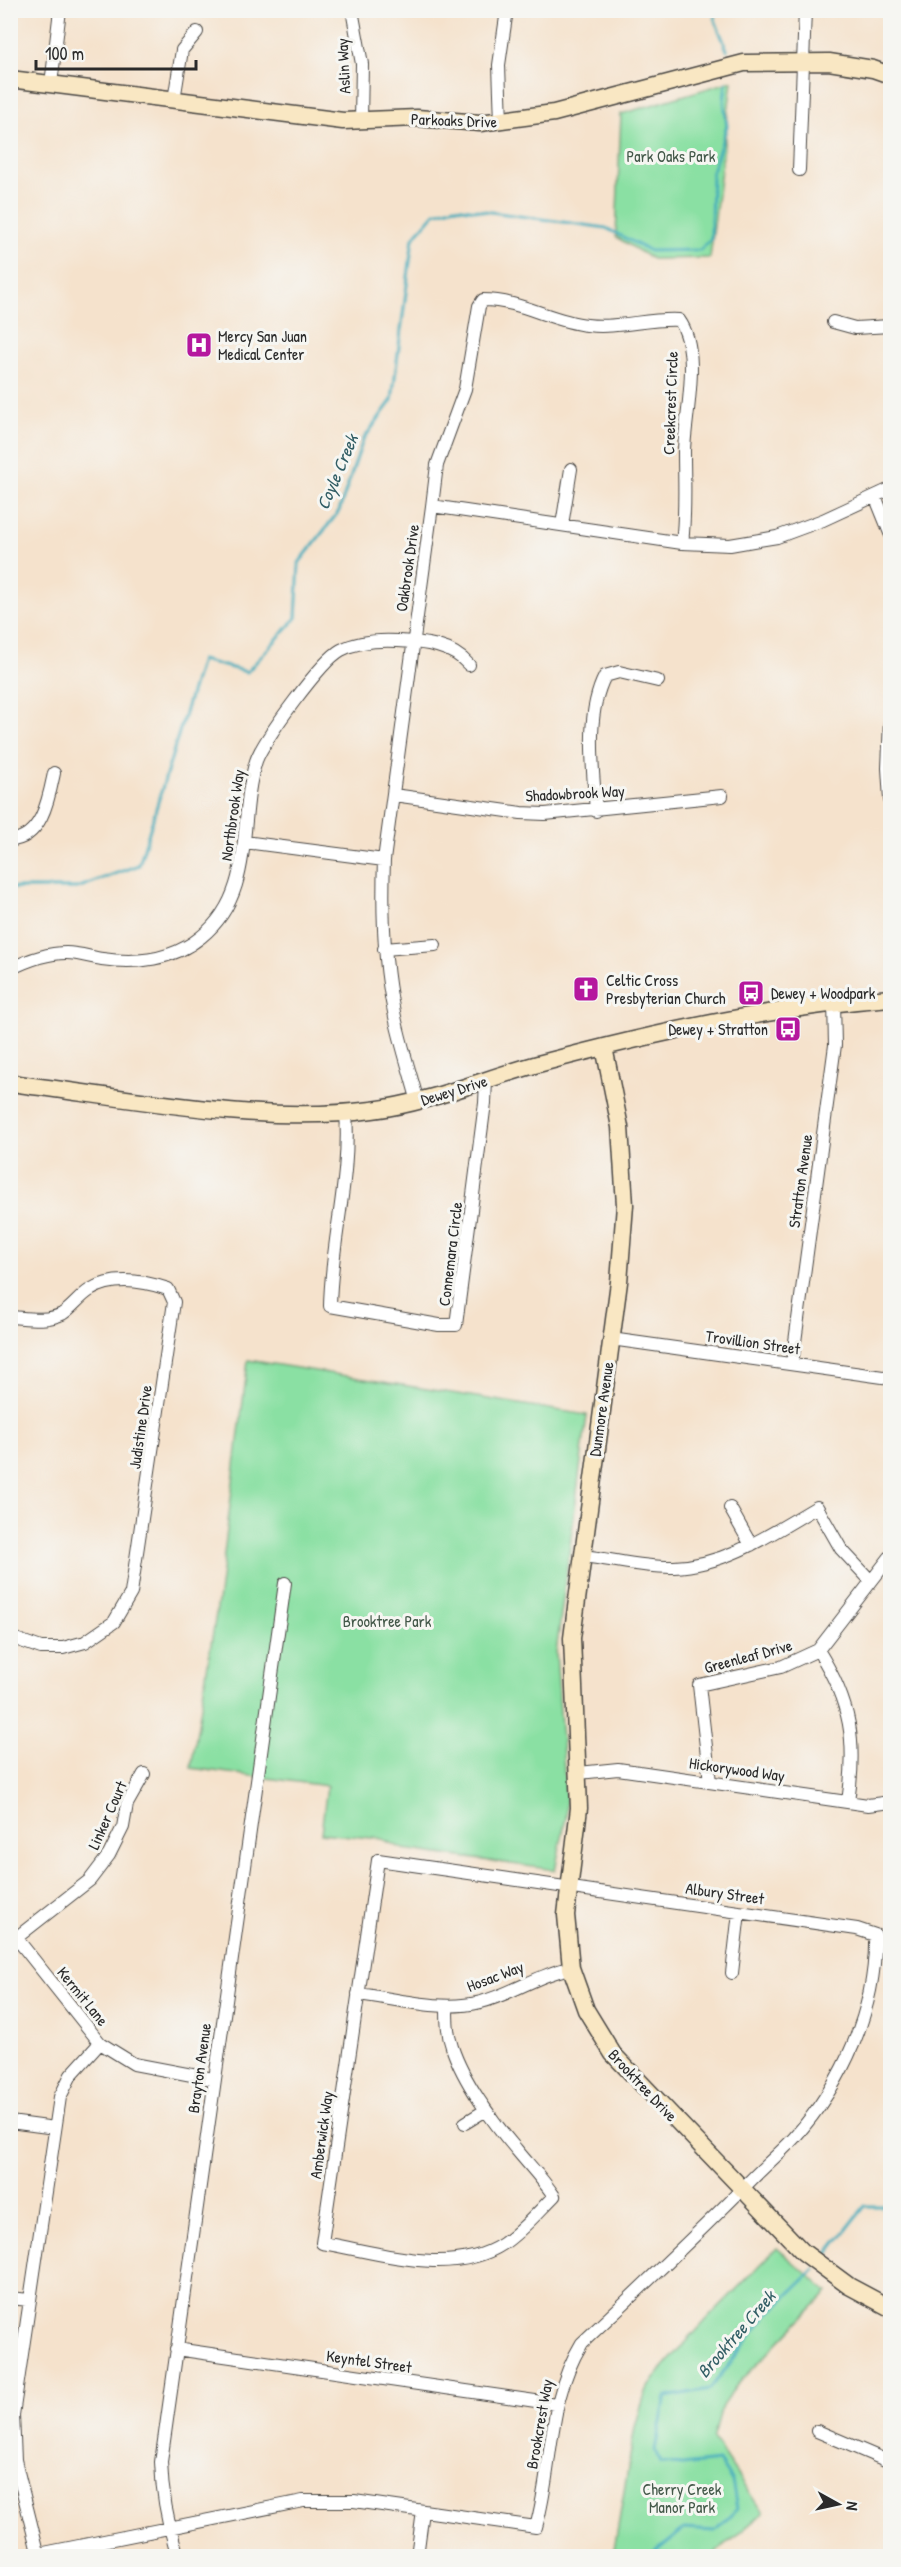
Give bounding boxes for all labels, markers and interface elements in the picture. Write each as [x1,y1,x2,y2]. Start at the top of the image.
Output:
scale bar [36,33,196,71]
street label: Aslin Way [331,37,355,94]
text: 100 m [45,41,84,66]
street label: Parkoaks Drive [411,108,498,133]
park label: Park Oaks Park [627,145,716,167]
place label: Mercy San Juan Medical Center [218,325,307,365]
hospital icon: Mercy San Juan Medical Center [184,330,214,360]
street label: Creekcrest Circle [657,350,683,455]
water label: Coyle Creek [310,429,365,513]
street label: Oakbrook Drive [390,522,424,613]
street label: Northbrook Way [215,768,249,862]
street label: Shadowbrook Way [525,779,625,807]
place label: Celtic Cross Presbyterian Church [606,969,726,1009]
church icon: Celtic Cross Presbyterian Church [571,974,601,1004]
bus stop icon: Dewey + Woodpark [736,978,766,1008]
place label: Dewey + Woodpark [771,982,876,1004]
bus stop icon: Dewey + Stratton [773,1014,803,1044]
place label: Dewey + Stratton [668,1018,768,1040]
street label: Dewey Drive [418,1069,490,1111]
street label: Stratton Avenue [783,1132,818,1229]
street label: Connemara Circle [433,1200,467,1307]
street label: Trovillion Street [704,1324,802,1360]
street label: Dunmore Avenue [583,1360,619,1458]
street label: Judistine Drive [123,1383,157,1471]
park label: Brooktree Park [343,1610,432,1632]
street label: Greenleaf Drive [702,1634,795,1678]
street label: Hickorywood Way [688,1751,786,1787]
street label: Linker Court [82,1777,132,1853]
street label: Albury Street [684,1877,766,1909]
street label: Hosac Way [463,1955,527,1997]
street label: Kermit Lane [52,1962,114,2031]
street label: Brayton Avenue [182,2021,216,2114]
street label: Brooktree Drive [604,2044,683,2127]
street label: Amberwick Way [304,2090,338,2180]
water label: Brooktree Creek [691,2284,782,2383]
street label: Keyntel Street [325,2344,413,2378]
street label: Brookcrest Way [520,2377,558,2471]
north arrow [808,2474,868,2534]
park label: Cherry Creek Manor Park [643,2478,722,2518]
text: N [841,2500,864,2512]

